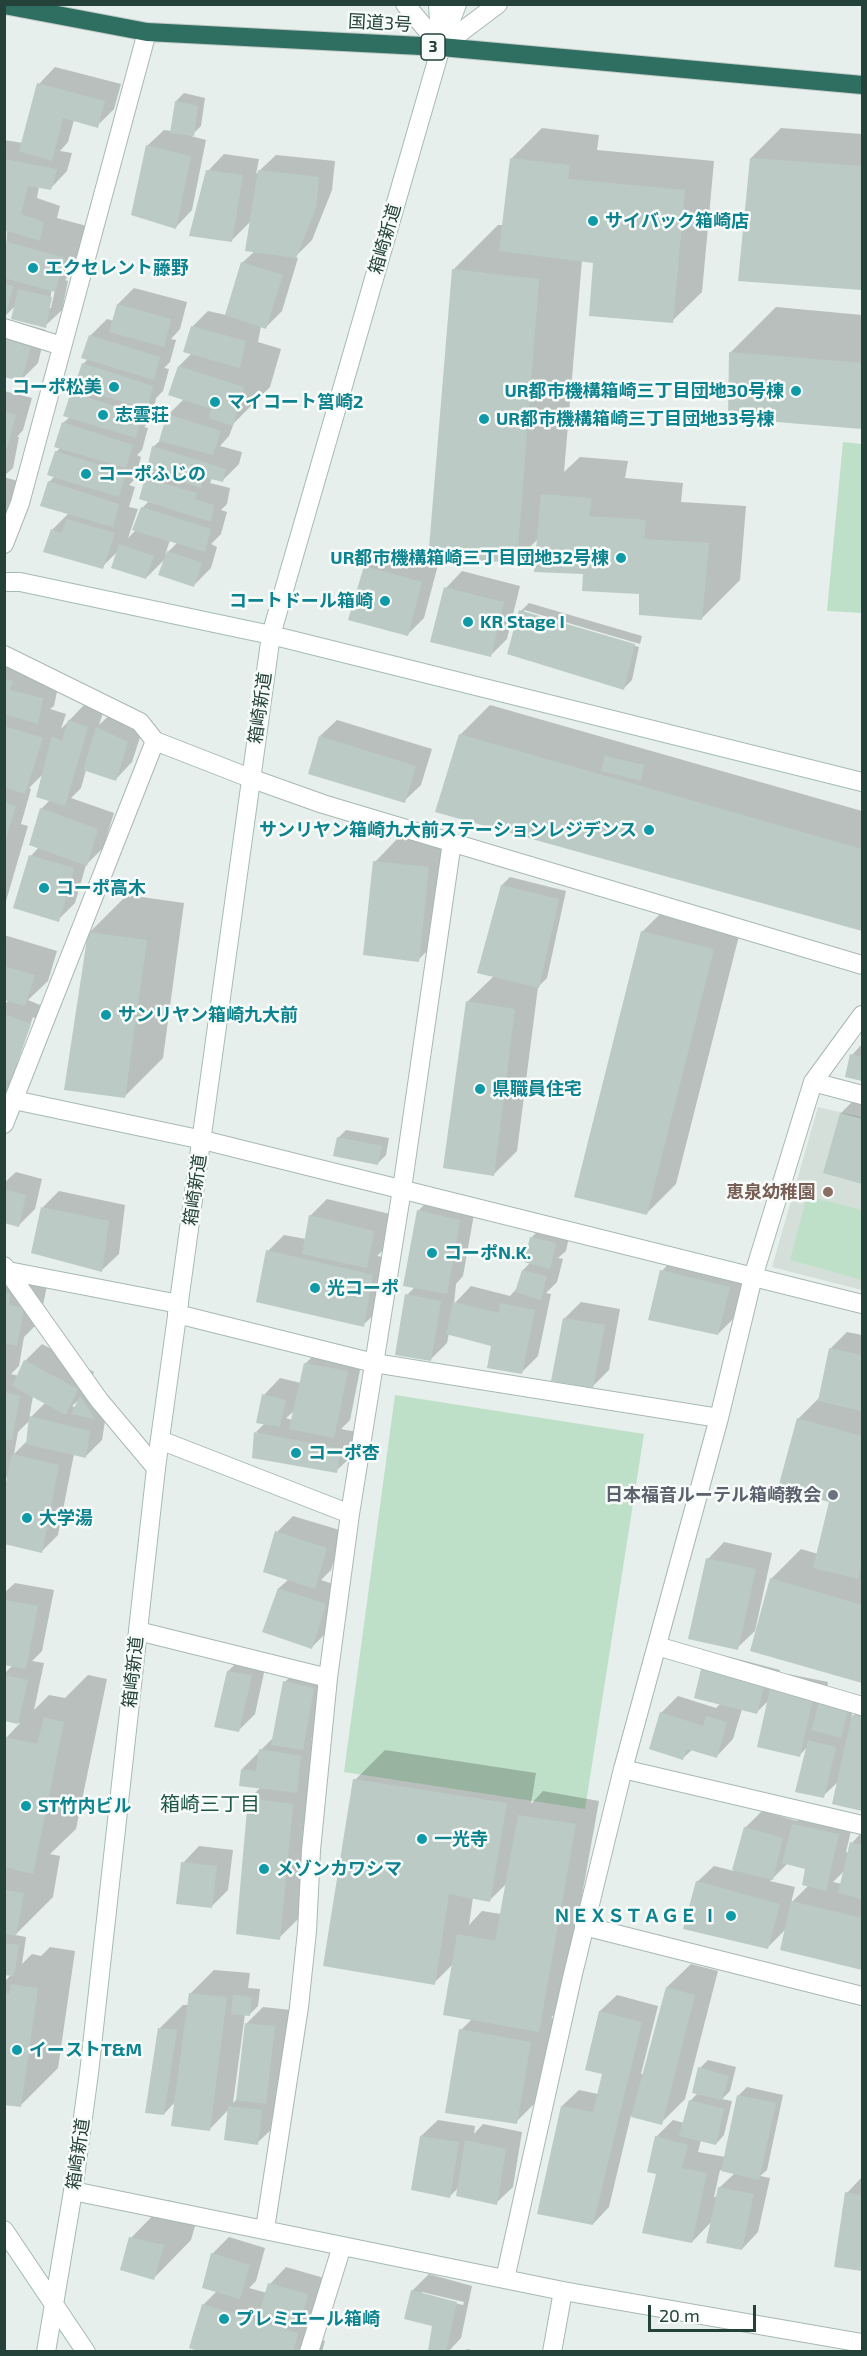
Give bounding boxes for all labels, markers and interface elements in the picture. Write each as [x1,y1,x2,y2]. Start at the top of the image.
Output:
street label: 国道3号 [347,11,413,35]
road number: 3 [421,34,445,60]
street label: 箱崎新道 [365,201,405,277]
place label: サイバック箱崎店 [605,210,749,232]
marker: サイバック箱崎店 [586,214,600,228]
place label: エクセレント藤野 [45,257,189,279]
marker: エクセレント藤野 [26,261,40,275]
place label: コーポ松美 [12,376,102,398]
marker: コーポ松美 [107,380,121,394]
place label: UR都市機構箱崎三丁目団地30号棟 [504,380,784,402]
marker: UR都市機構箱崎三丁目団地30号棟 [789,384,803,398]
place label: マイコート筥崎2 [227,391,363,413]
marker: マイコート筥崎2 [208,395,222,409]
place label: 志雲荘 [115,404,169,426]
marker: 志雲荘 [96,408,110,422]
place label: UR都市機構箱崎三丁目団地33号棟 [496,408,774,430]
marker: UR都市機構箱崎三丁目団地33号棟 [477,412,491,426]
place label: コーポふじの [98,463,206,485]
marker: コーポふじの [79,467,93,481]
place label: UR都市機構箱崎三丁目団地32号棟 [330,547,609,569]
marker: UR都市機構箱崎三丁目団地32号棟 [614,551,628,565]
place label: コートドール箱崎 [229,590,373,612]
marker: コートドール箱崎 [378,594,392,608]
place label: KR Stage I [480,611,565,633]
marker: KR Stage I [461,615,475,629]
street label: 箱崎新道 [244,671,276,745]
place label: サンリヤン箱崎九大前ステーションレジデンス [259,819,637,841]
marker: サンリヤン箱崎九大前ステーションレジデンス [642,823,656,837]
place label: コーポ高木 [56,877,146,899]
marker: コーポ高木 [37,881,51,895]
place label: サンリヤン箱崎九大前 [118,1004,298,1026]
marker: サンリヤン箱崎九大前 [99,1008,113,1022]
place label: 県職員住宅 [492,1078,582,1100]
marker: 県職員住宅 [473,1082,487,1096]
street label: 箱崎新道 [179,1153,211,1227]
place label: 恵泉幼稚園 [726,1181,816,1203]
marker: 恵泉幼稚園 [821,1185,835,1199]
place label: コーポN.K. [444,1242,531,1264]
marker: コーポN.K. [425,1246,439,1260]
place label: 光コーポ [327,1277,399,1299]
marker: 光コーポ [308,1281,322,1295]
place label: コーポ杏 [308,1442,380,1464]
marker: コーポ杏 [289,1446,303,1460]
place label: 日本福音ルーテル箱崎教会 [605,1484,821,1506]
marker: 日本福音ルーテル箱崎教会 [826,1488,840,1502]
place label: 大学湯 [39,1507,93,1529]
marker: 大学湯 [20,1511,34,1525]
street label: 箱崎新道 [118,1635,148,1709]
district label: 箱崎三丁目 [160,1792,260,1816]
place label: ST竹内ビル [38,1795,131,1817]
marker: ST竹内ビル [19,1799,33,1813]
place label: 一光寺 [434,1828,488,1850]
marker: 一光寺 [415,1832,429,1846]
place label: メゾンカワシマ [276,1858,402,1880]
marker: メゾンカワシマ [257,1862,271,1876]
place label: ＮＥＸＳＴＡＧＥ Ⅰ [553,1905,719,1927]
marker: ＮＥＸＳＴＡＧＥ Ⅰ [724,1909,738,1923]
place label: イーストT&M [29,2039,142,2061]
marker: イーストT&M [10,2043,24,2057]
street label: 箱崎新道 [62,2117,94,2191]
scale bar [651,2293,759,2331]
text: 20 m [659,2304,700,2326]
place label: プレミエール箱崎 [236,2308,380,2330]
marker: プレミエール箱崎 [217,2312,231,2326]

